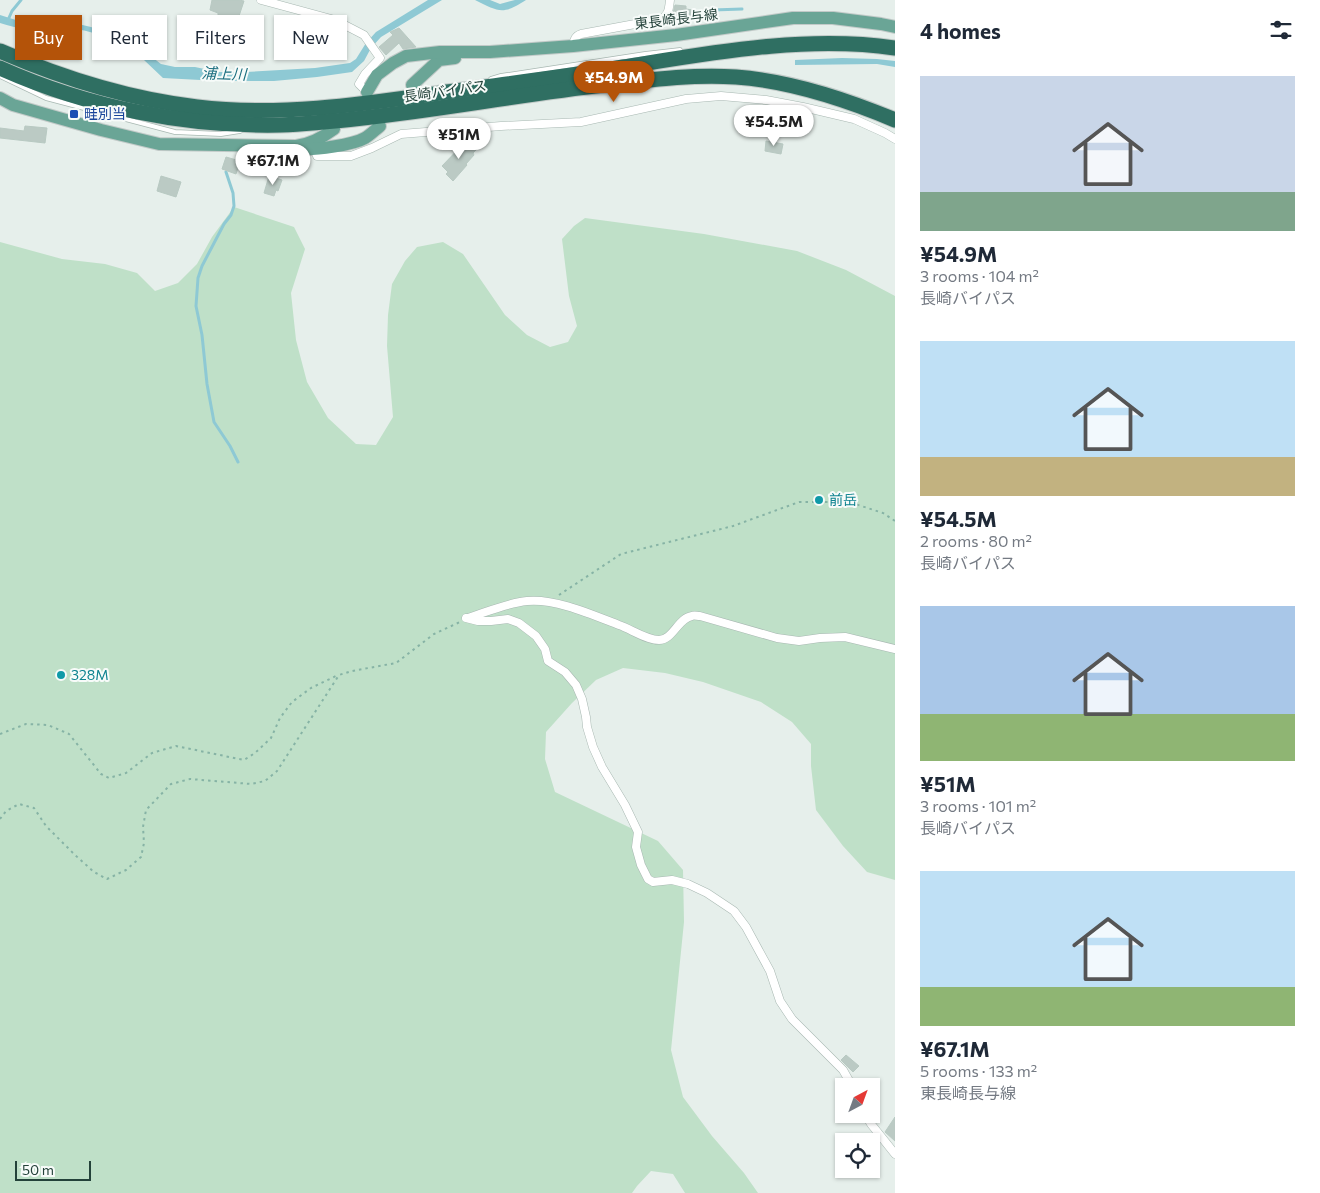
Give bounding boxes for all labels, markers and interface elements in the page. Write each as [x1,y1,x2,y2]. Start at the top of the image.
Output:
street label: 東長崎長与線 [633,5,719,32]
chip: Buy [15,15,82,60]
chip: Rent [92,15,167,60]
chip: Filters [177,15,264,60]
chip: New [274,15,347,60]
icon: filters [1267,16,1295,44]
text: 4 homes [920,18,1001,43]
pin: ¥54.9M [573,61,655,103]
water label: 浦上川 [201,63,249,83]
text: ¥54.9M [585,67,643,86]
street label: 長崎バイパス [402,76,488,105]
pin: ¥54.5M [733,104,815,147]
place label: 畦別当 [84,105,126,122]
marker: 畦別当 [68,108,80,120]
icon: home [1063,109,1153,199]
text: ¥54.5M [745,111,803,130]
pin: ¥51M [429,118,489,160]
text: ¥51M [438,124,480,143]
pin: ¥67.1M [232,144,314,186]
text: ¥67.1M [246,150,300,169]
text: ¥54.9M [920,241,997,266]
text: 3 rooms · 104 m² [920,266,1039,285]
text: 長崎バイパス [920,288,1016,307]
icon: home [1063,374,1153,464]
place label: 前岳 [829,491,857,508]
marker: 前岳 [813,494,825,506]
text: ¥54.5M [920,506,997,531]
text: 2 rooms · 80 m² [920,531,1032,550]
text: 長崎バイパス [920,553,1016,572]
icon: home [1063,639,1153,729]
place label: 328M [71,666,109,683]
marker: 328M [55,669,67,681]
text: ¥51M [920,771,976,796]
text: 3 rooms · 101 m² [920,796,1036,815]
text: 長崎バイパス [920,818,1016,837]
icon: home [1063,904,1153,994]
text: ¥67.1M [920,1036,990,1061]
text: 5 rooms · 133 m² [920,1061,1037,1080]
north arrow [835,1078,880,1122]
map controls [835,1078,880,1178]
text: 東長崎長与線 [920,1083,1016,1102]
button: locate [835,1133,880,1178]
scale bar [15,1158,91,1181]
text: 50 m [22,1161,54,1178]

